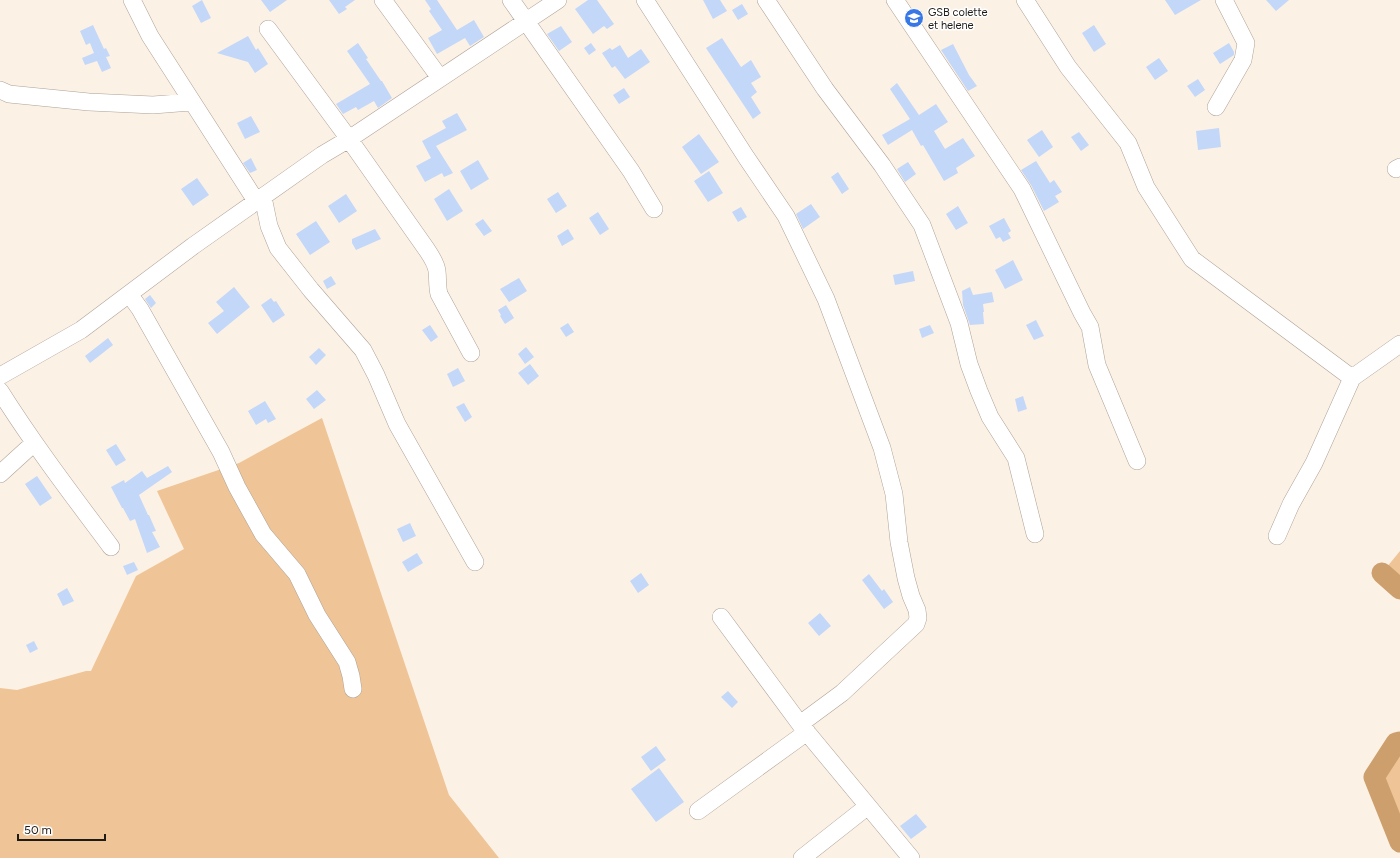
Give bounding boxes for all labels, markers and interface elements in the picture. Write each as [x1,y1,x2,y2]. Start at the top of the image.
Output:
place label: GSB colette et helene [928,6,988,32]
school or university icon: GSB colette et helene [903,7,925,29]
scale bar [18,816,105,842]
text: 50 m [24,823,52,837]

